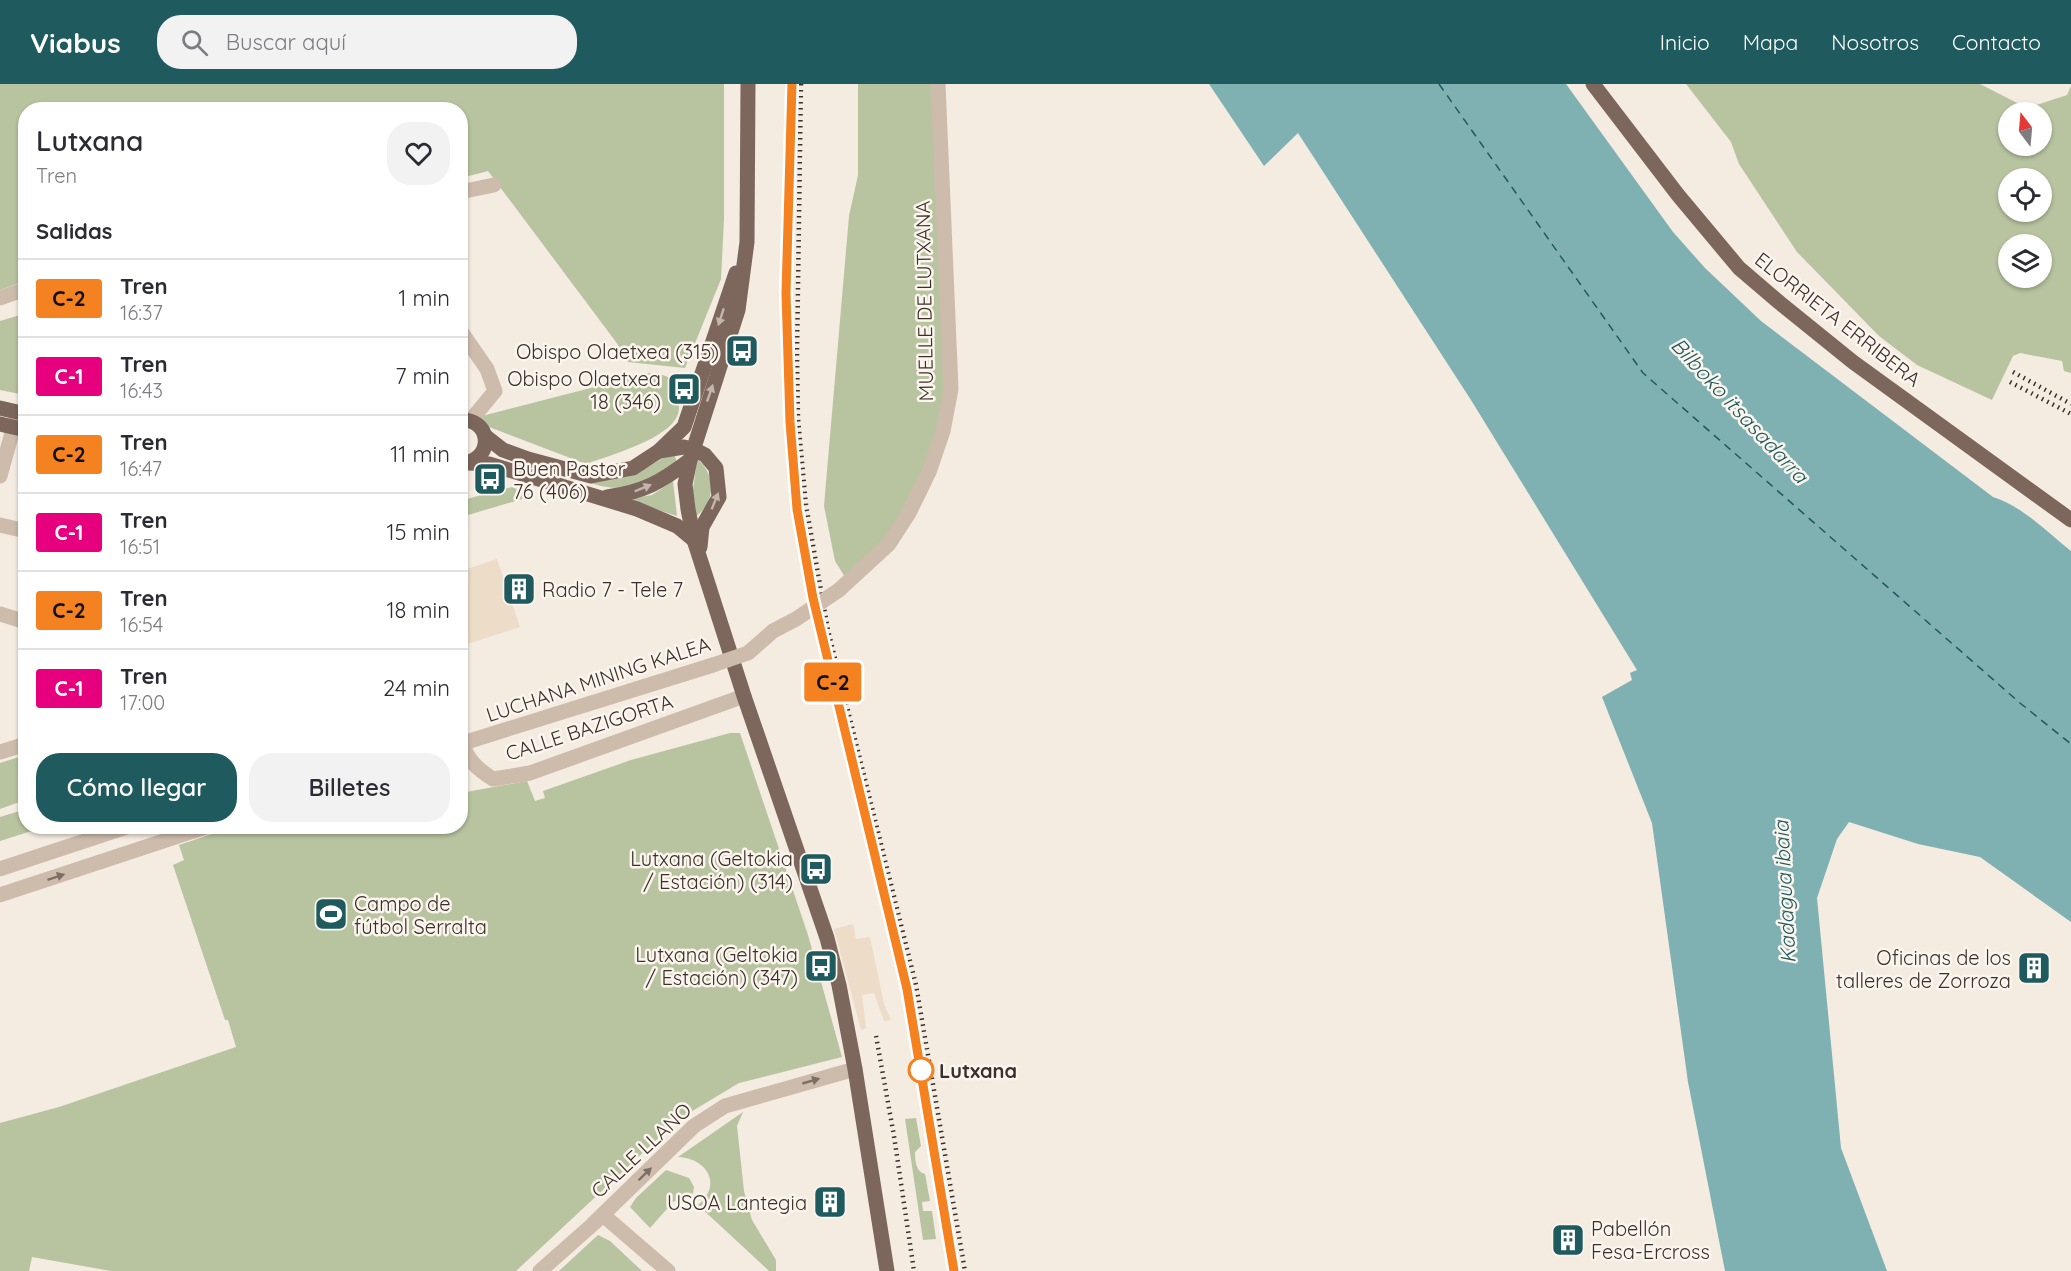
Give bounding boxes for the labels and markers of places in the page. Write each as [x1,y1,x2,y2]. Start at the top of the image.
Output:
bus stop icon: Obispo Olaetxea (315) [724,333,760,369]
place label: Obispo Olaetxea (315) [516,339,719,364]
place label: Obispo Olaetxea 18 (346) [507,366,661,414]
bus stop icon: Obispo Olaetxea 18 (346) [666,371,702,407]
place label: Buen Pastor 76 (406) [513,456,626,504]
bus stop icon: Buen Pastor 76 (406) [472,461,508,497]
building icon: Radio 7 - Tele 7 [501,571,537,607]
place label: Radio 7 - Tele 7 [542,577,683,602]
place label: Lutxana (Geltokia / Estación) (314) [630,846,793,894]
bus stop icon: Lutxana (Geltokia / Estación) (314) [798,851,834,887]
place label: Campo de fútbol Serralta [354,891,487,939]
sports icon: Campo de fútbol Serralta [313,896,349,932]
place label: Lutxana (Geltokia / Estación) (347) [635,942,798,990]
place label: Oficinas de los talleres de Zorroza [1836,945,2011,993]
bus stop icon: Lutxana (Geltokia / Estación) (347) [803,948,839,984]
building icon: Oficinas de los talleres de Zorroza [2016,950,2052,986]
marker: Lutxana [908,1057,934,1083]
place label: Lutxana [939,1058,1017,1083]
building icon: USOA Lantegia [812,1184,848,1220]
place label: USOA Lantegia [667,1190,807,1215]
place label: Pabellón Fesa-Ercross [1591,1216,1710,1264]
building icon: Pabellón Fesa-Ercross [1550,1222,1586,1258]

